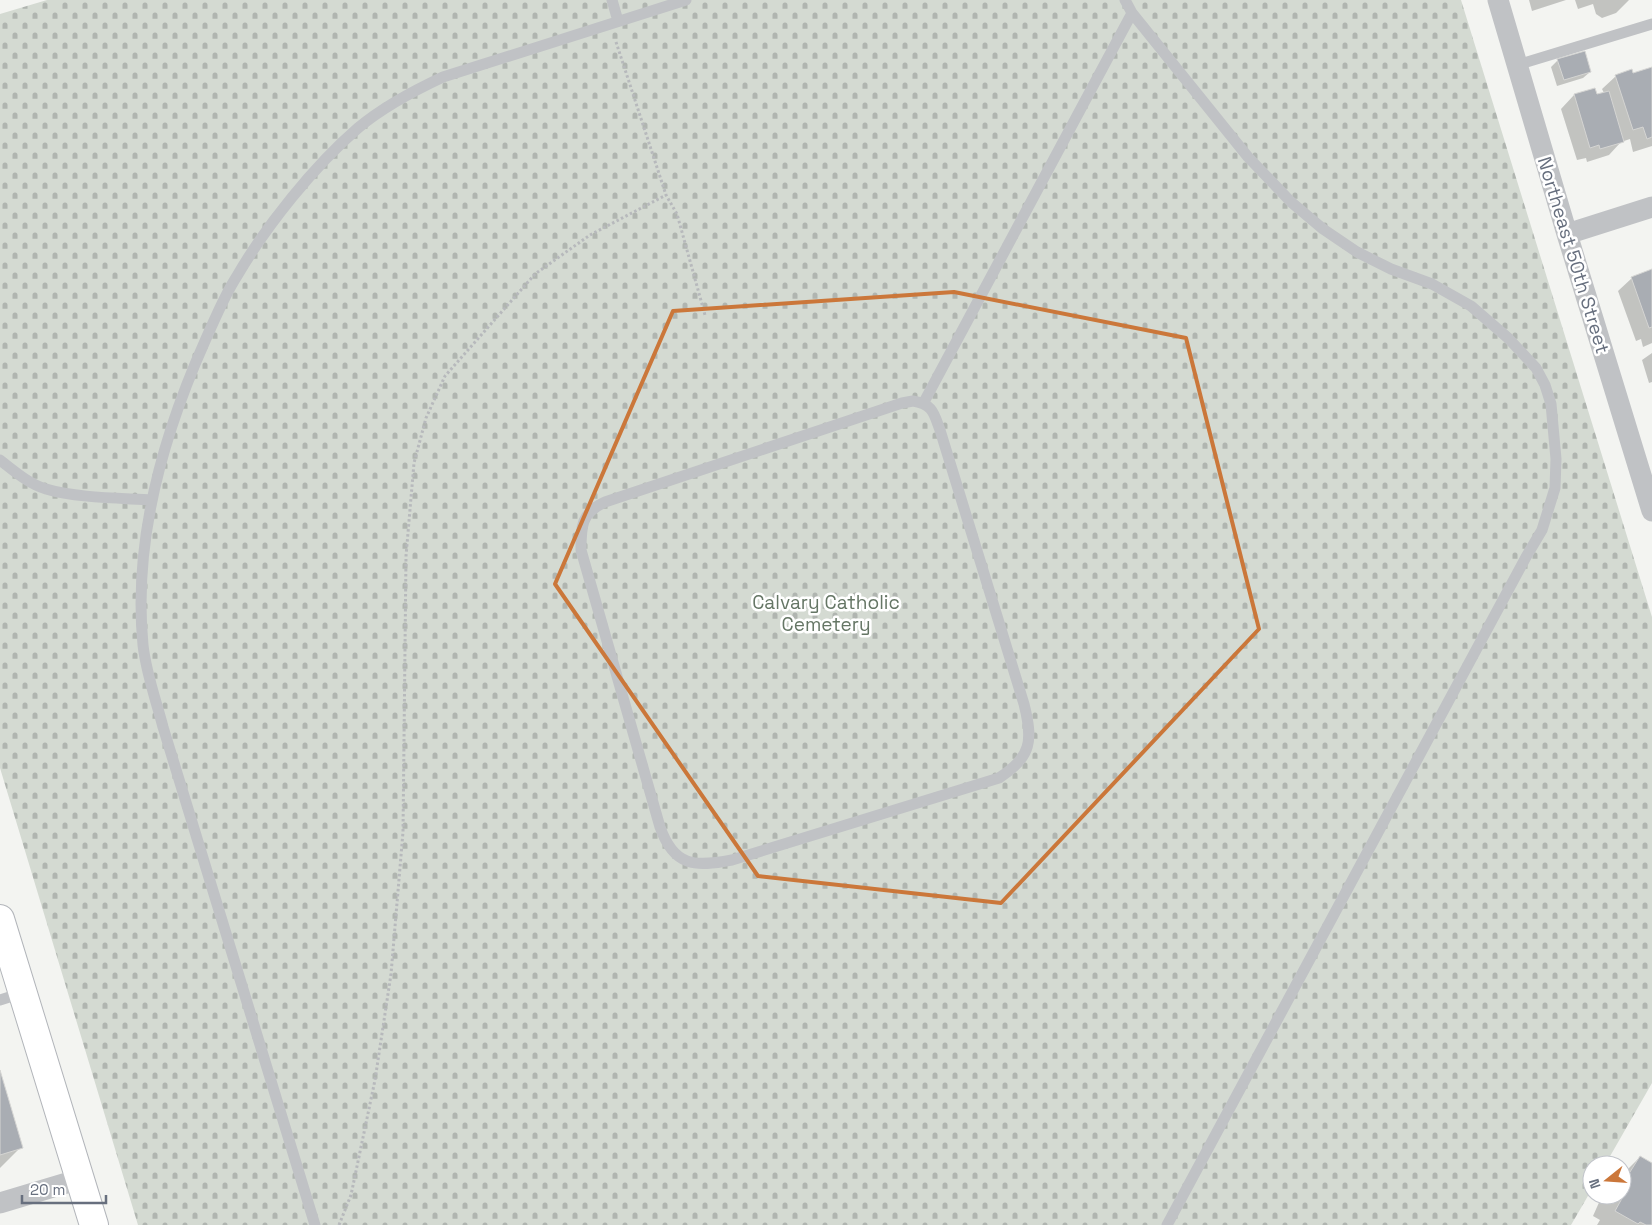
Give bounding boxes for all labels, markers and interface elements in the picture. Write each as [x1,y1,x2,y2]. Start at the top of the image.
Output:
street label: Northeast 50th Street [1532,154,1615,357]
park label: Calvary Catholic Cemetery [752,590,900,637]
north arrow [1582,1155,1632,1205]
scale bar [22,1172,106,1204]
text: N [1585,1177,1605,1191]
text: 20 m [30,1180,65,1199]

